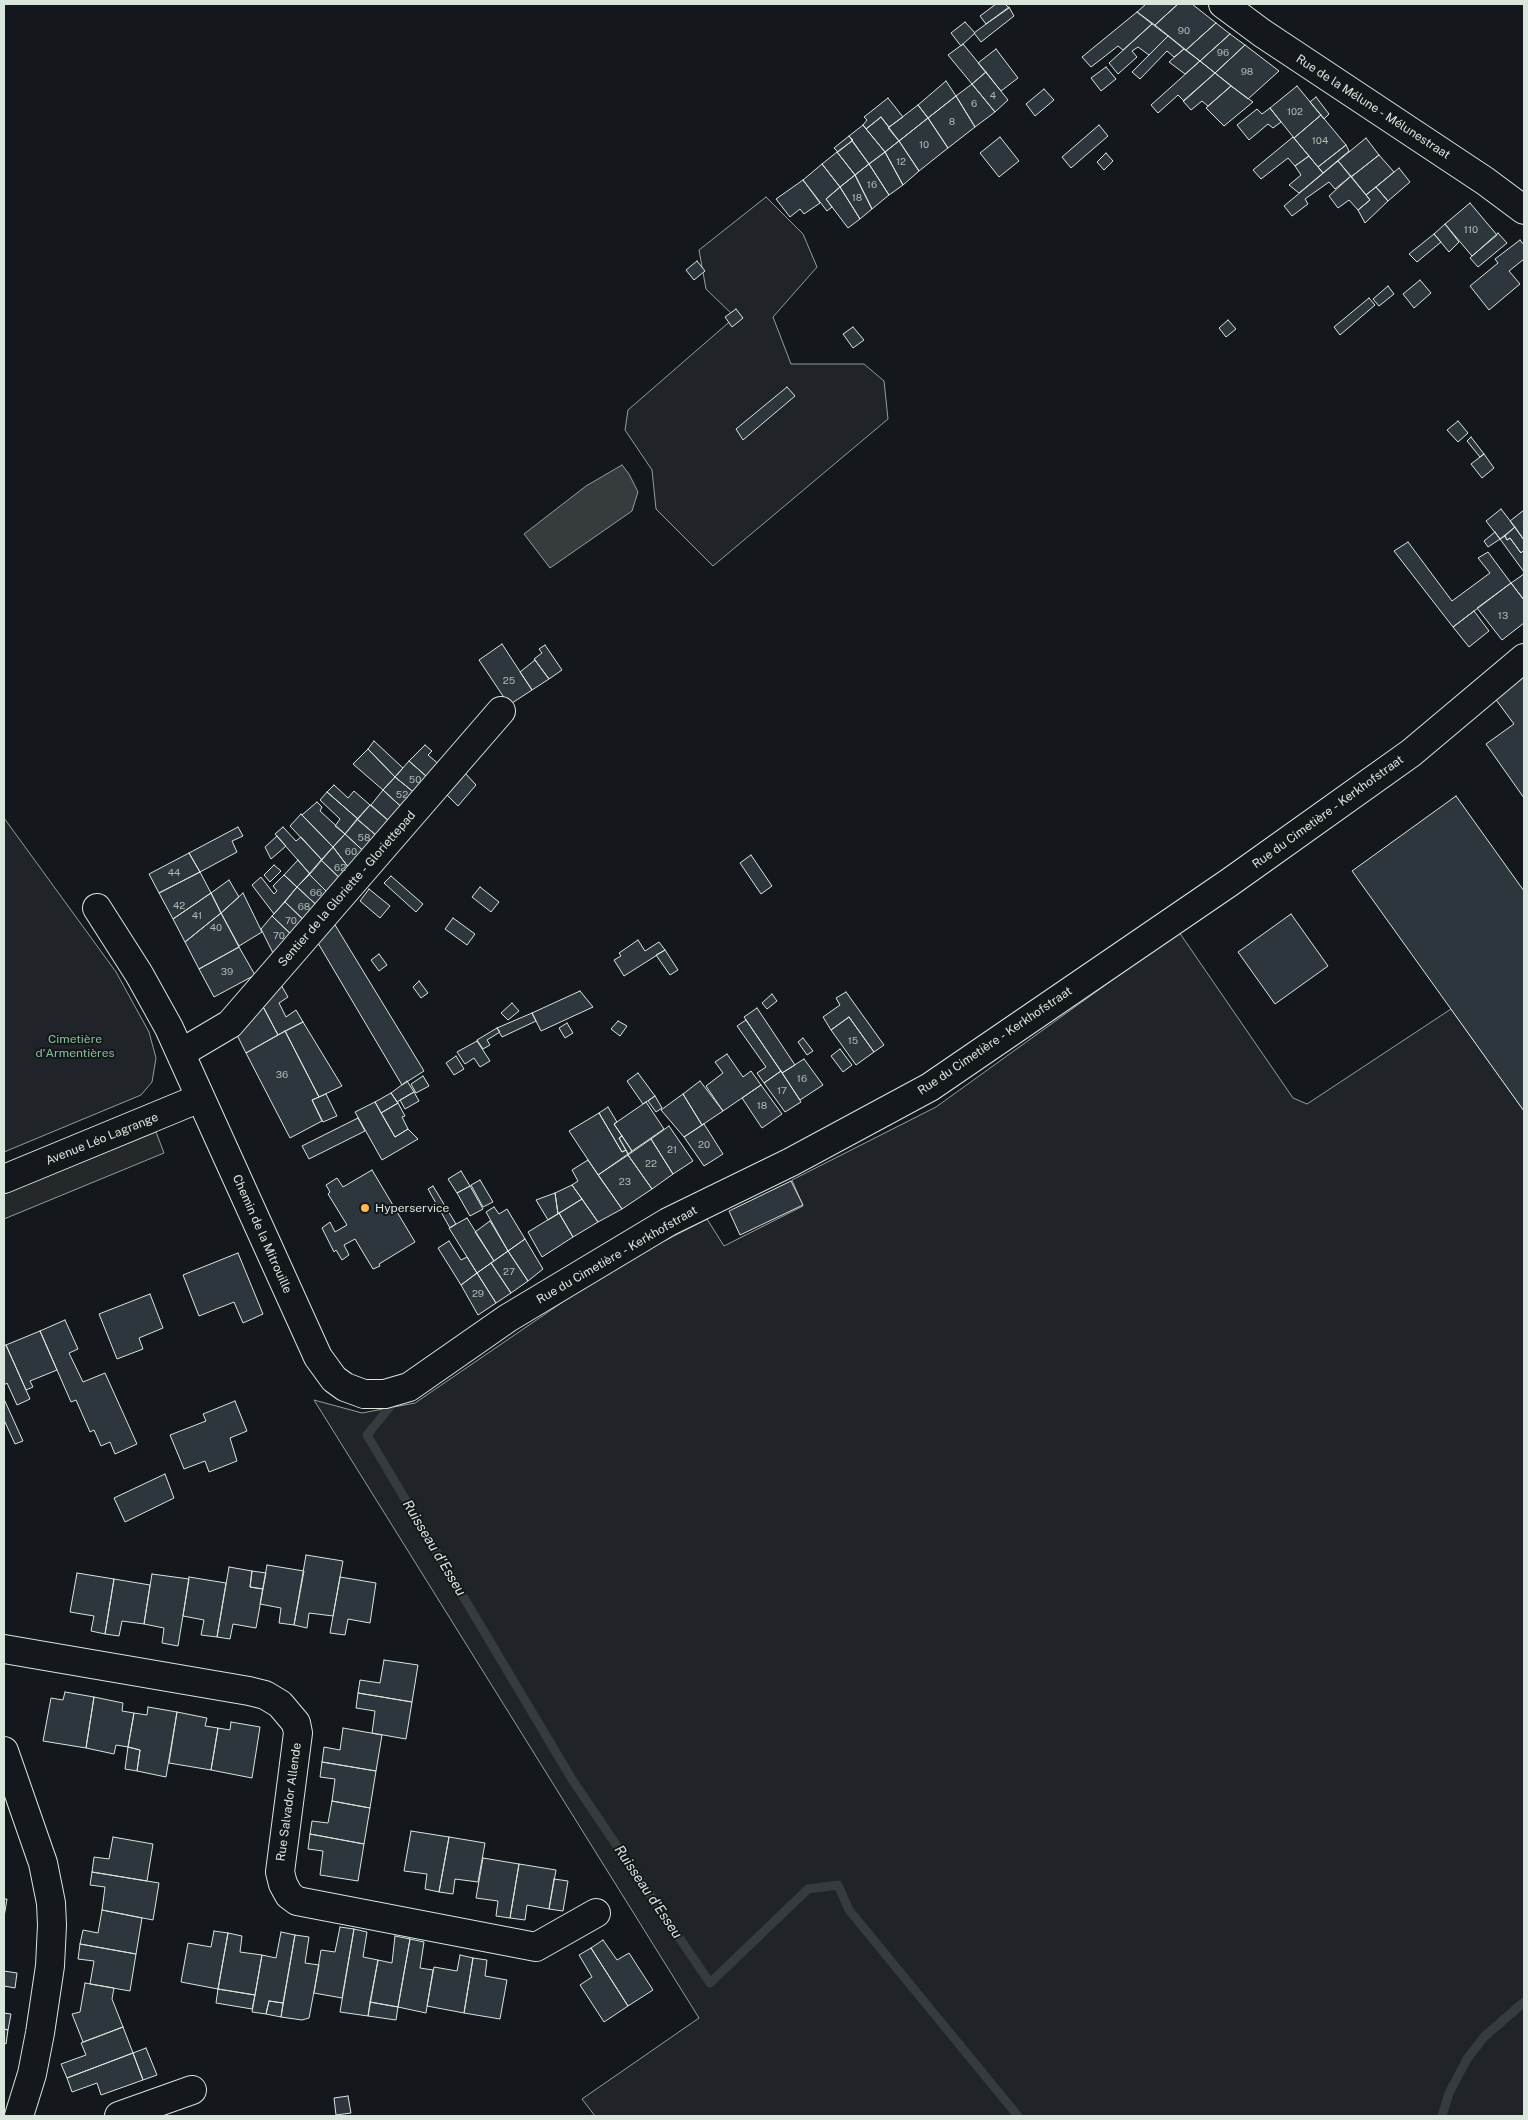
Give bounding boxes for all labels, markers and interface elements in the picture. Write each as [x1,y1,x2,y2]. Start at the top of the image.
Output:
house number: 90 [1178,25,1190,37]
house number: 96 [1217,47,1229,59]
street label: Rue de la Mélune - Mélunestraat [1293,52,1453,162]
house number: 98 [1241,66,1253,78]
house number: 4 [990,90,996,102]
house number: 6 [971,98,977,110]
house number: 102 [1287,106,1303,118]
house number: 8 [949,116,955,128]
house number: 104 [1312,135,1328,147]
house number: 10 [919,139,929,151]
house number: 12 [896,156,906,168]
house number: 16 [867,179,877,191]
house number: 18 [852,192,862,204]
house number: 110 [1464,224,1478,236]
house number: 13 [1498,610,1508,622]
house number: 25 [503,675,515,687]
street label: Rue du Cimetière - Kerkhofstraat [1250,752,1406,872]
house number: 50 [409,774,421,786]
house number: 52 [396,789,408,801]
street label: Sentier de la Gloriette - Gloriettepad [275,808,419,970]
house number: 58 [358,832,370,844]
house number: 60 [345,846,357,858]
house number: 62 [334,862,346,874]
house number: 44 [168,867,180,879]
house number: 66 [310,887,322,899]
house number: 42 [173,900,185,912]
house number: 68 [298,901,310,913]
house number: 41 [192,910,202,922]
house number: 70 [285,915,297,927]
house number: 40 [210,922,222,934]
house number: 70 [273,930,285,942]
house number: 39 [221,966,233,978]
street label: Rue du Cimetière - Kerkhofstraat [915,984,1075,1098]
park label: Cimetière d'Armentières [36,1032,114,1060]
house number: 15 [848,1035,858,1047]
house number: 36 [276,1069,288,1081]
house number: 16 [797,1073,807,1085]
house number: 17 [777,1085,787,1097]
house number: 18 [757,1100,767,1112]
street label: Avenue Léo Lagrange [44,1110,160,1168]
house number: 20 [698,1139,710,1151]
house number: 21 [667,1144,677,1156]
house number: 22 [645,1158,657,1170]
street label: Chemin de la Mitrouille [229,1172,295,1296]
house number: 23 [619,1176,631,1188]
place label: Hyperservice [375,1201,449,1215]
marker: Hyperservice [359,1202,371,1214]
street label: Rue du Cimetière - Kerkhofstraat [534,1203,700,1307]
house number: 27 [503,1266,515,1278]
house number: 29 [472,1288,484,1300]
water label: Ruisseau d'Esseu [399,1497,469,1599]
street label: Rue Salvador Allende [274,1742,304,1862]
water label: Ruisseau d'Esseu [611,1842,685,1942]

